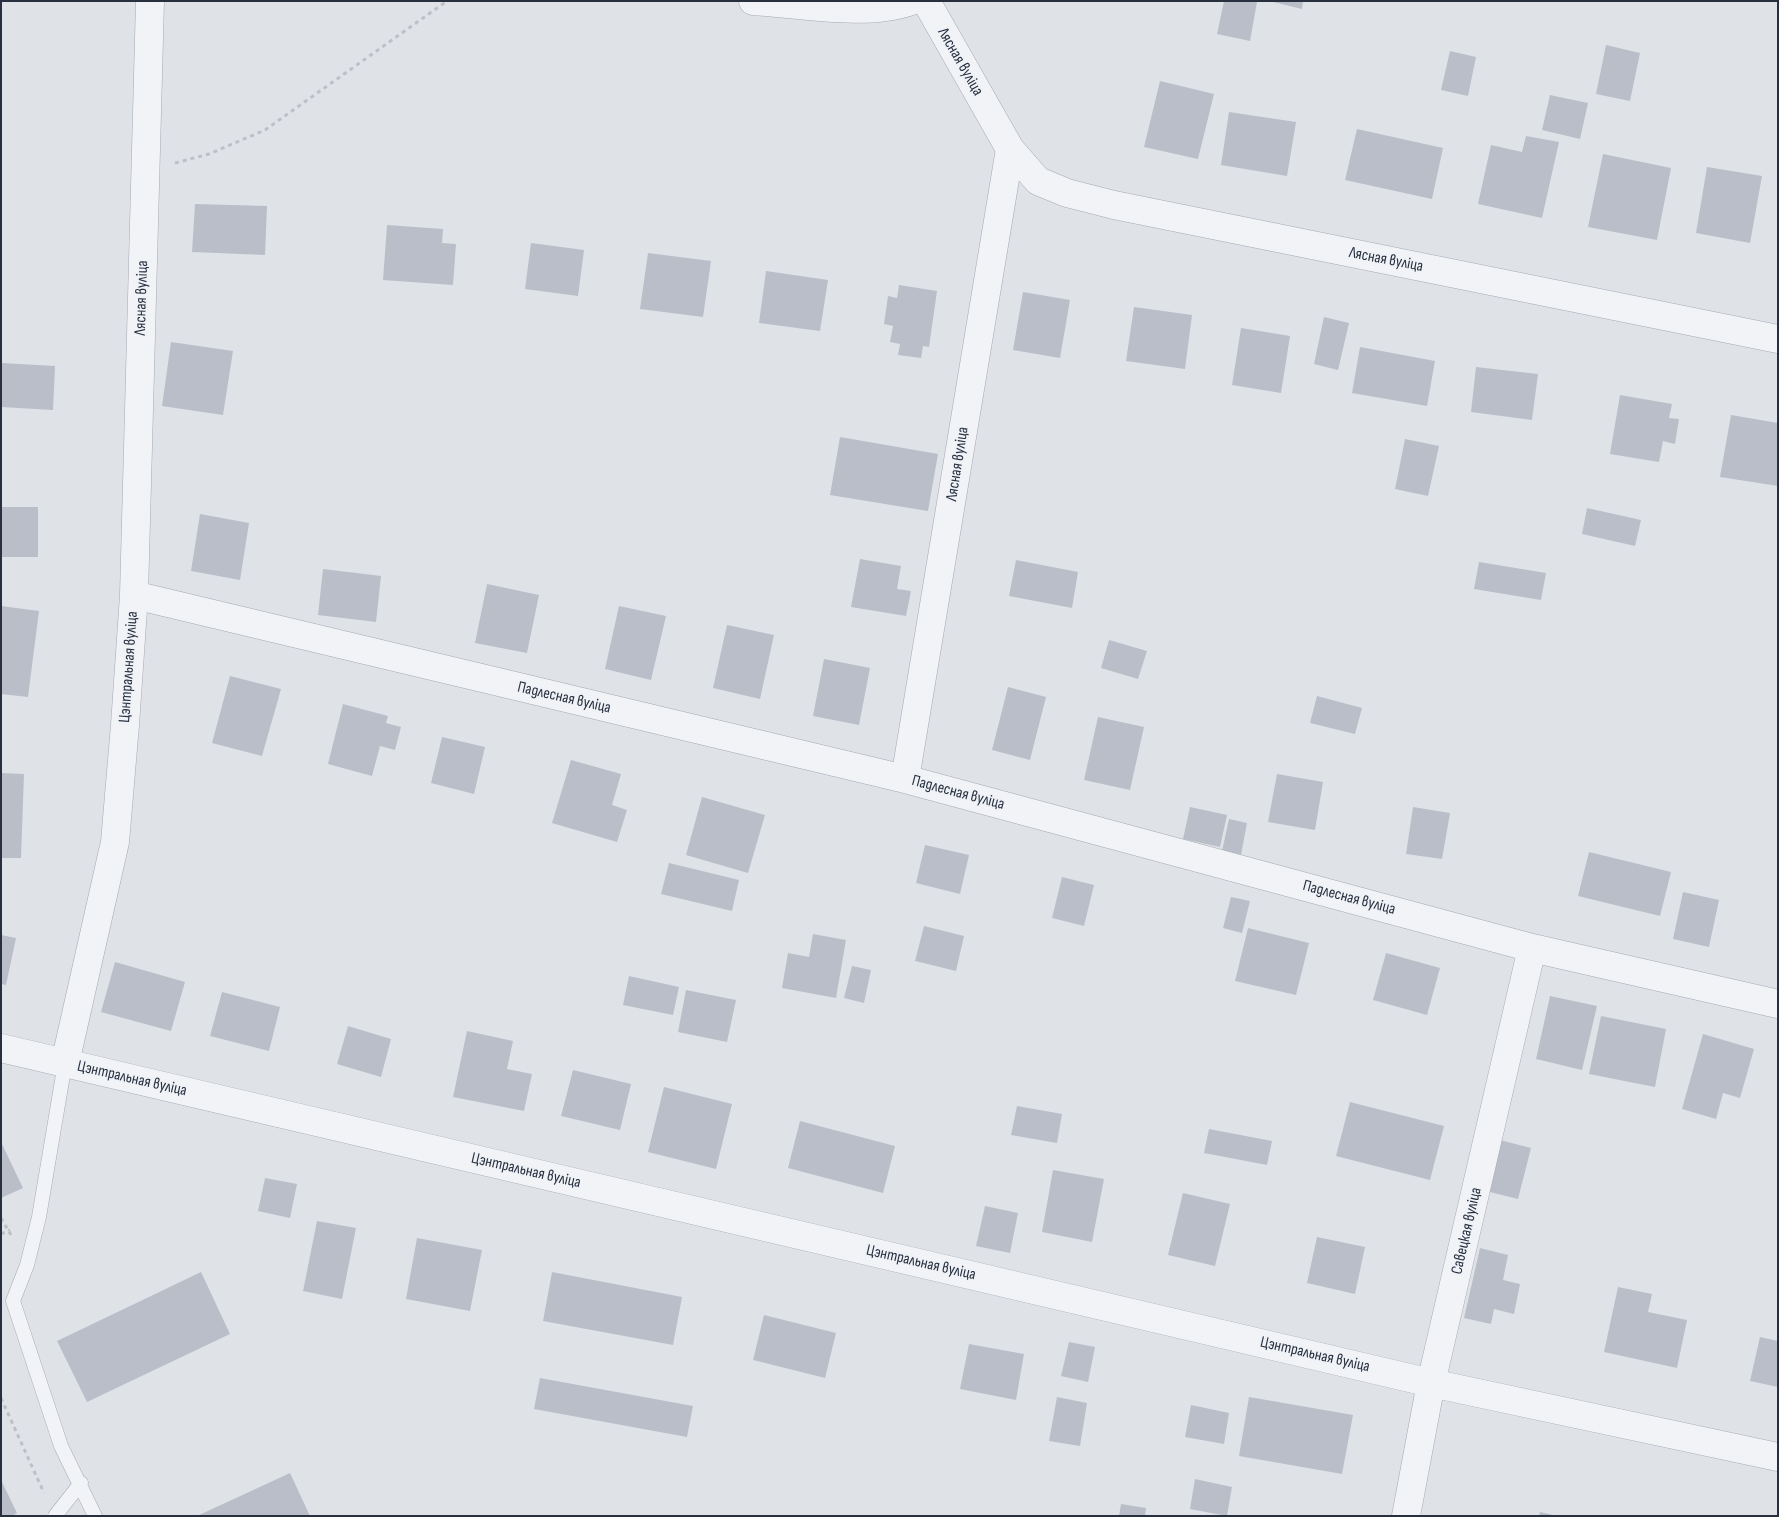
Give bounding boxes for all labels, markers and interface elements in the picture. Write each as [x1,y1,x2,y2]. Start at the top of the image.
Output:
street label: Лясная вуліца [933,25,987,99]
street label: Лясная вуліца [1347,243,1425,277]
street label: Лясная вуліца [131,260,153,336]
street label: Лясная вуліца [943,425,973,503]
street label: Цэнтральная вуліца [116,611,142,723]
street label: Падлесная вуліца [515,678,613,718]
street label: Падлесная вуліца [910,771,1006,815]
street label: Падлесная вуліца [1301,876,1397,920]
street label: Цэнтральная вуліца [75,1057,189,1101]
street label: Цэнтральная вуліца [469,1149,583,1193]
street label: Савецкая вуліца [1448,1186,1486,1276]
street label: Цэнтральная вуліца [864,1241,978,1285]
street label: Цэнтральная вуліца [1258,1333,1372,1377]

